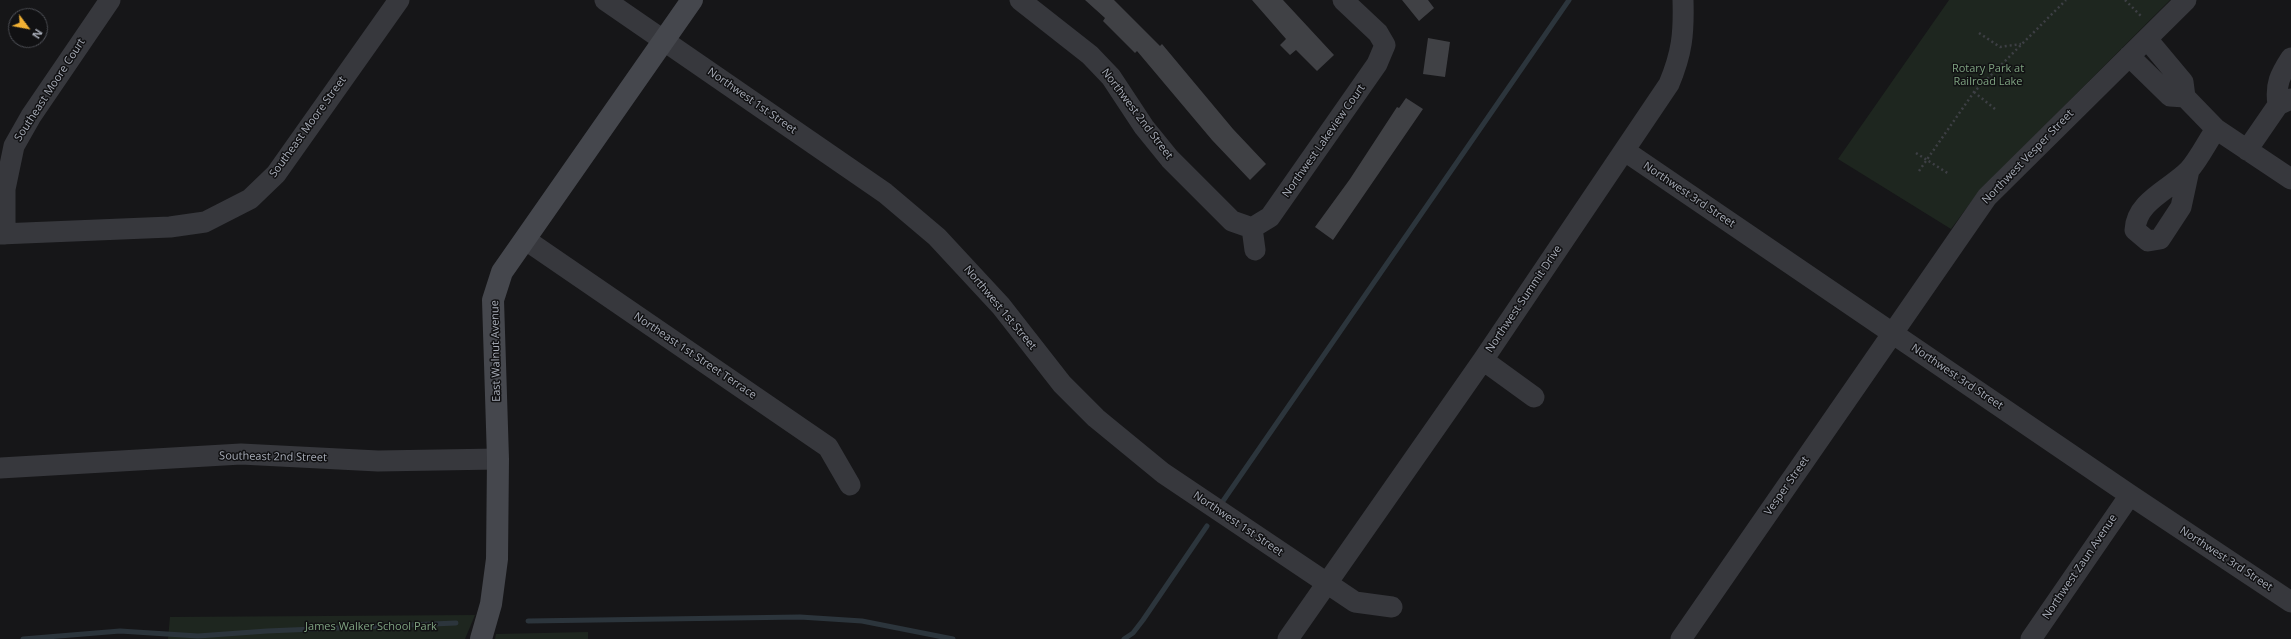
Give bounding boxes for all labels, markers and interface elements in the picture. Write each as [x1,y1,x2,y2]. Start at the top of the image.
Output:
north arrow [8,8,48,48]
text: N [29,26,46,42]
street label: Southeast Moore Court [12,36,88,144]
park label: Rotary Park at Railroad Lake [1952,62,2024,88]
street label: Northwest 1st Street [705,65,799,137]
street label: Northwest 2nd Street [1099,66,1175,162]
street label: Southeast Moore Street [267,74,349,180]
street label: Northwest Lakeview Court [1280,82,1368,200]
street label: Northwest Vesper Street [1980,107,2076,207]
street label: Northwest 3rd Street [1641,159,1737,231]
street label: Northwest Summit Drive [1483,243,1565,355]
street label: Northwest 1st Street [961,263,1039,353]
street label: East Walnut Avenue [489,300,503,402]
street label: Northeast 1st Street Terrace [631,310,759,402]
street label: Northwest 3rd Street [1909,341,2005,413]
street label: Southeast 2nd Street [219,449,327,465]
street label: Vesper Street [1762,454,1812,518]
street label: Northwest 1st Street [1190,489,1286,559]
street label: Northwest Zaun Avenue [2040,512,2120,622]
street label: Northwest 3rd Street [2177,524,2275,594]
park label: James Walker School Park [305,620,437,634]

